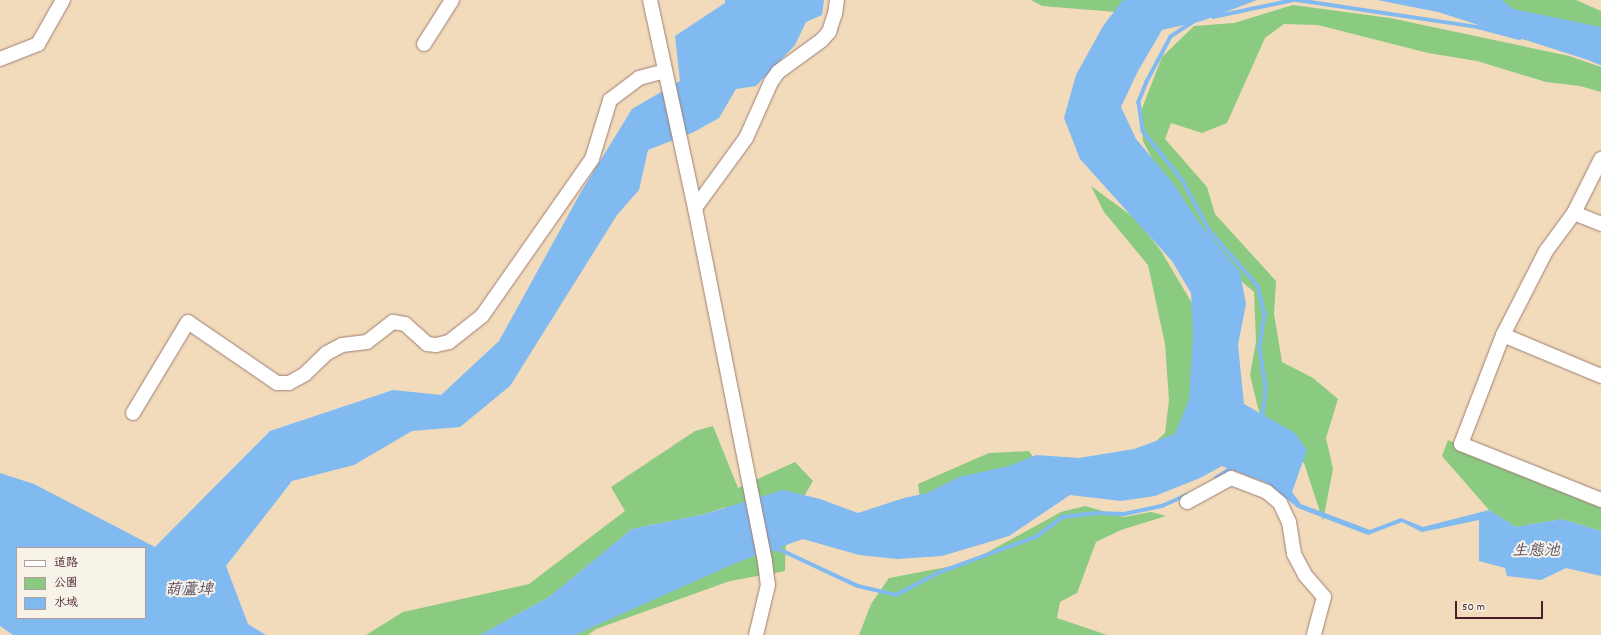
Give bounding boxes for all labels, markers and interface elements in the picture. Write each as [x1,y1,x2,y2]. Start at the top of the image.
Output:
water label: 生態池 [1512,542,1560,562]
legend [16,547,146,619]
text: 道路 [54,555,78,572]
text: 公園 [54,575,78,592]
water label: 葫蘆埤 [165,581,213,601]
scale bar [1457,593,1545,619]
text: 水域 [54,595,78,612]
text: 50 m [1462,599,1485,616]

